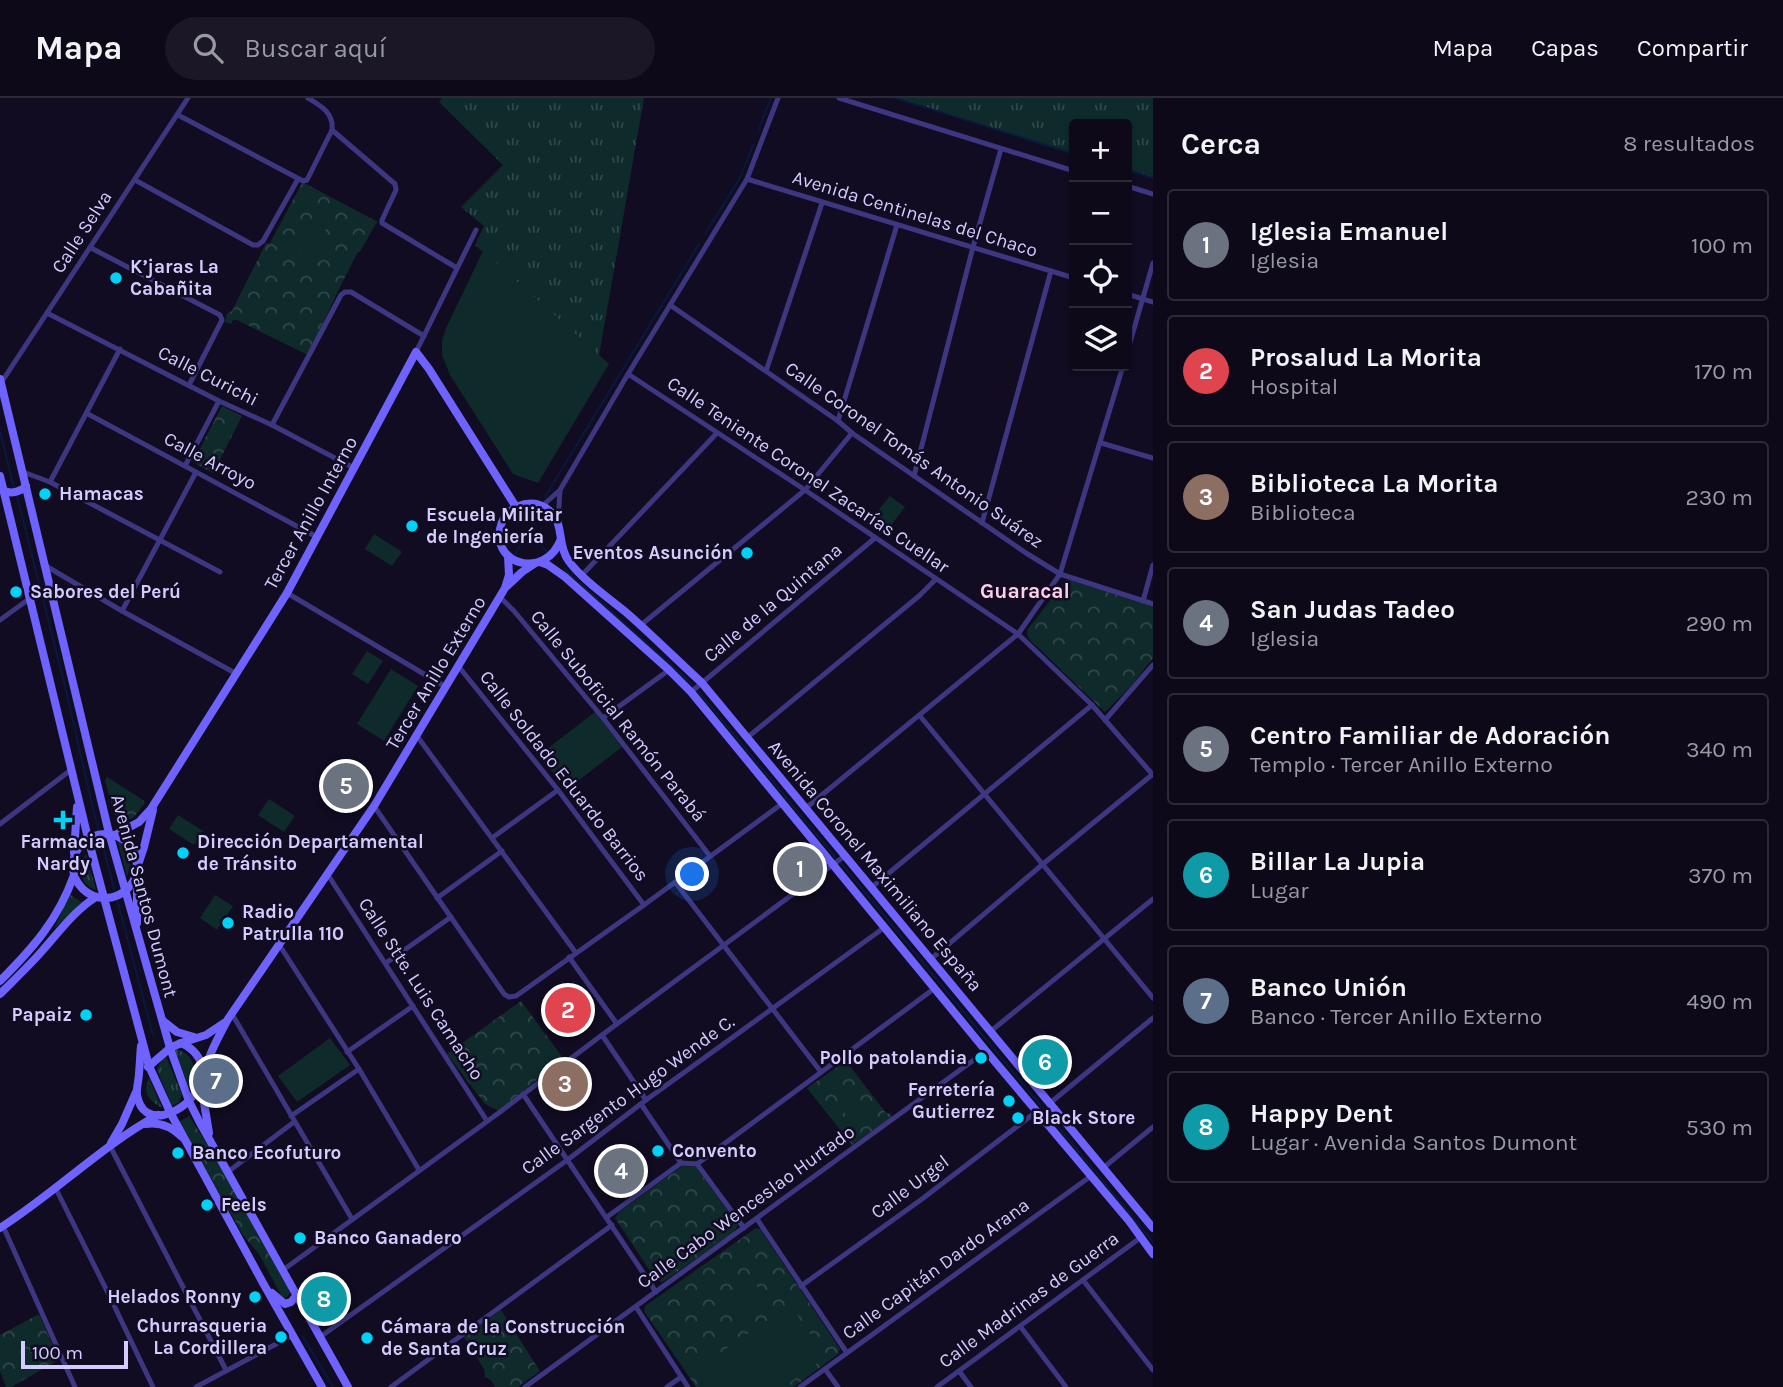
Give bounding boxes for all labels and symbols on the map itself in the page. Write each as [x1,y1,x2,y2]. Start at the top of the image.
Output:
street label: Avenida Centinelas del Chaco [790,166,1040,262]
street label: Calle Selva [47,187,117,277]
place label: K’jaras La Cabañita [130,256,219,300]
marker: K’jaras La Cabañita [108,270,124,286]
street label: Calle Curichi [154,341,262,411]
street label: Calle Coronel Tomás Antonio Suárez [781,357,1047,553]
street label: Calle Teniente Coronel Zacarías Cuellar [663,372,953,578]
street label: Calle Arroyo [160,428,260,494]
street label: Tercer Anillo Interno [260,433,362,593]
place label: Hamacas [59,483,144,505]
marker: Hamacas [37,486,53,502]
place label: Escuela Militar de Ingeniería [426,504,562,548]
marker: Escuela Militar de Ingeniería [404,518,420,534]
street label: Calle de la Quintana [700,539,846,667]
place label: Eventos Asunción [572,542,733,564]
marker: Eventos Asunción [739,545,755,561]
district label: Guaracal [980,579,1070,603]
place label: Sabores del Perú [30,581,181,603]
marker: Sabores del Perú [8,584,24,600]
street label: Tercer Anillo Externo [381,592,491,754]
street label: Calle Suboficial Ramón Parabá [526,606,710,826]
street label: Calle Soldado Eduardo Barrios [475,666,653,886]
street label: Avenida Coronel Maximiliano España [763,736,987,996]
pin: 5 [323,760,369,812]
street label: Avenida Santos Dumont [106,792,182,1000]
marker: Farmacia Nardy [55,812,71,828]
place label: Farmacia Nardy [20,831,106,875]
place label: Dirección Departamental de Tránsito [197,831,424,875]
pin: 1 [777,843,823,895]
marker: Dirección Departamental de Tránsito [175,845,191,861]
your location [675,857,709,891]
street label: Calle Stte. Luis Camacho [354,894,488,1084]
place label: Radio Patrulla 110 [242,901,344,945]
marker: Radio Patrulla 110 [220,915,236,931]
pin: 2 [545,984,591,1036]
place label: Papaiz [12,1004,72,1026]
marker: Papaiz [78,1007,94,1023]
street label: Calle Sargento Hugo Wende C. [517,1010,739,1180]
pin: 6 [1022,1036,1068,1088]
place label: Pollo patolandia [819,1047,967,1069]
marker: Pollo patolandia [973,1050,989,1066]
pin: 7 [193,1055,239,1107]
pin: 3 [542,1058,588,1110]
place label: Ferretería Gutierrez [908,1079,995,1123]
marker: Ferretería Gutierrez [1001,1093,1017,1109]
place label: Black Store [1032,1107,1135,1129]
marker: Black Store [1010,1110,1026,1126]
street label: Calle Cabo Wenceslao Hurtado [633,1121,859,1293]
place label: Convento [672,1140,757,1162]
place label: Banco Ecofuturo [192,1142,341,1164]
marker: Convento [650,1143,666,1159]
marker: Banco Ecofuturo [170,1145,186,1161]
pin: 4 [598,1145,644,1197]
street label: Calle Urgel [867,1151,953,1223]
place label: Feels [221,1194,267,1216]
street label: Calle Capitán Dardo Arana [838,1194,1034,1344]
marker: Feels [199,1197,215,1213]
place label: Banco Ganadero [314,1227,462,1249]
street label: Calle Madrinas de Guerra [935,1227,1123,1373]
marker: Banco Ganadero [292,1230,308,1246]
pin: 8 [301,1273,347,1325]
place label: Helados Ronny [107,1286,241,1308]
marker: Helados Ronny [247,1289,263,1305]
place label: Churrasqueria La Cordillera [137,1315,267,1359]
place label: Cámara de la Construcción de Santa Cruz [381,1316,625,1360]
marker: Churrasqueria La Cordillera [273,1329,289,1345]
marker: Cámara de la Construcción de Santa Cruz [359,1330,375,1346]
scale bar [21,1338,128,1370]

